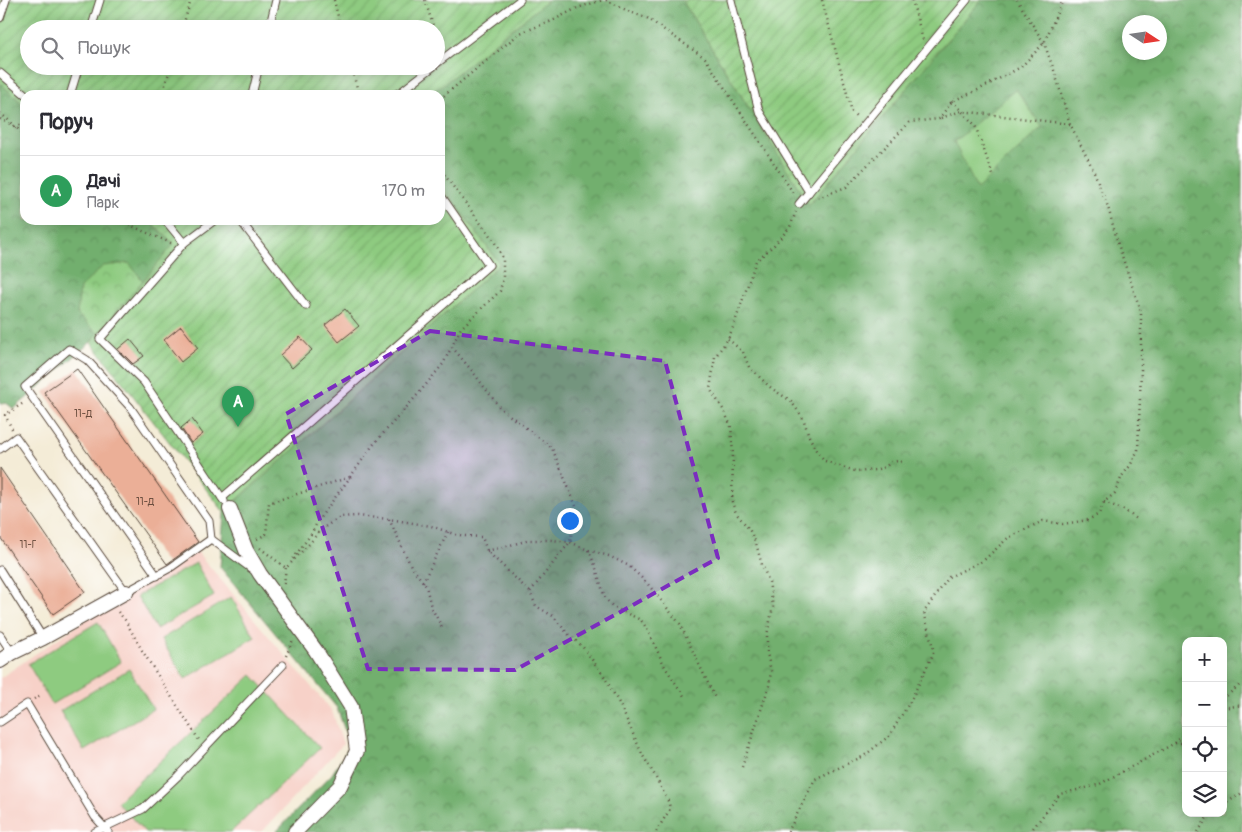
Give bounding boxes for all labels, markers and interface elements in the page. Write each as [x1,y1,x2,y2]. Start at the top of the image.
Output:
north arrow [1122,15,1167,60]
search box [20,20,445,75]
icon: search [38,34,66,62]
text: Пошук [78,36,131,60]
text: Поруч [40,109,93,136]
text: Дачі [87,169,120,193]
text: A [51,181,61,201]
text: 170 m [382,181,425,201]
text: Парк [87,193,120,213]
pin: A [222,386,254,427]
house number: 11-Д [74,408,93,420]
house number: 11-Д [136,496,155,508]
your location [557,508,583,534]
house number: 11-Г [20,539,37,551]
map controls [1182,637,1227,817]
button: + [1182,637,1227,682]
button: − [1182,682,1227,727]
button: locate [1182,727,1227,772]
button: layers [1182,772,1227,817]

